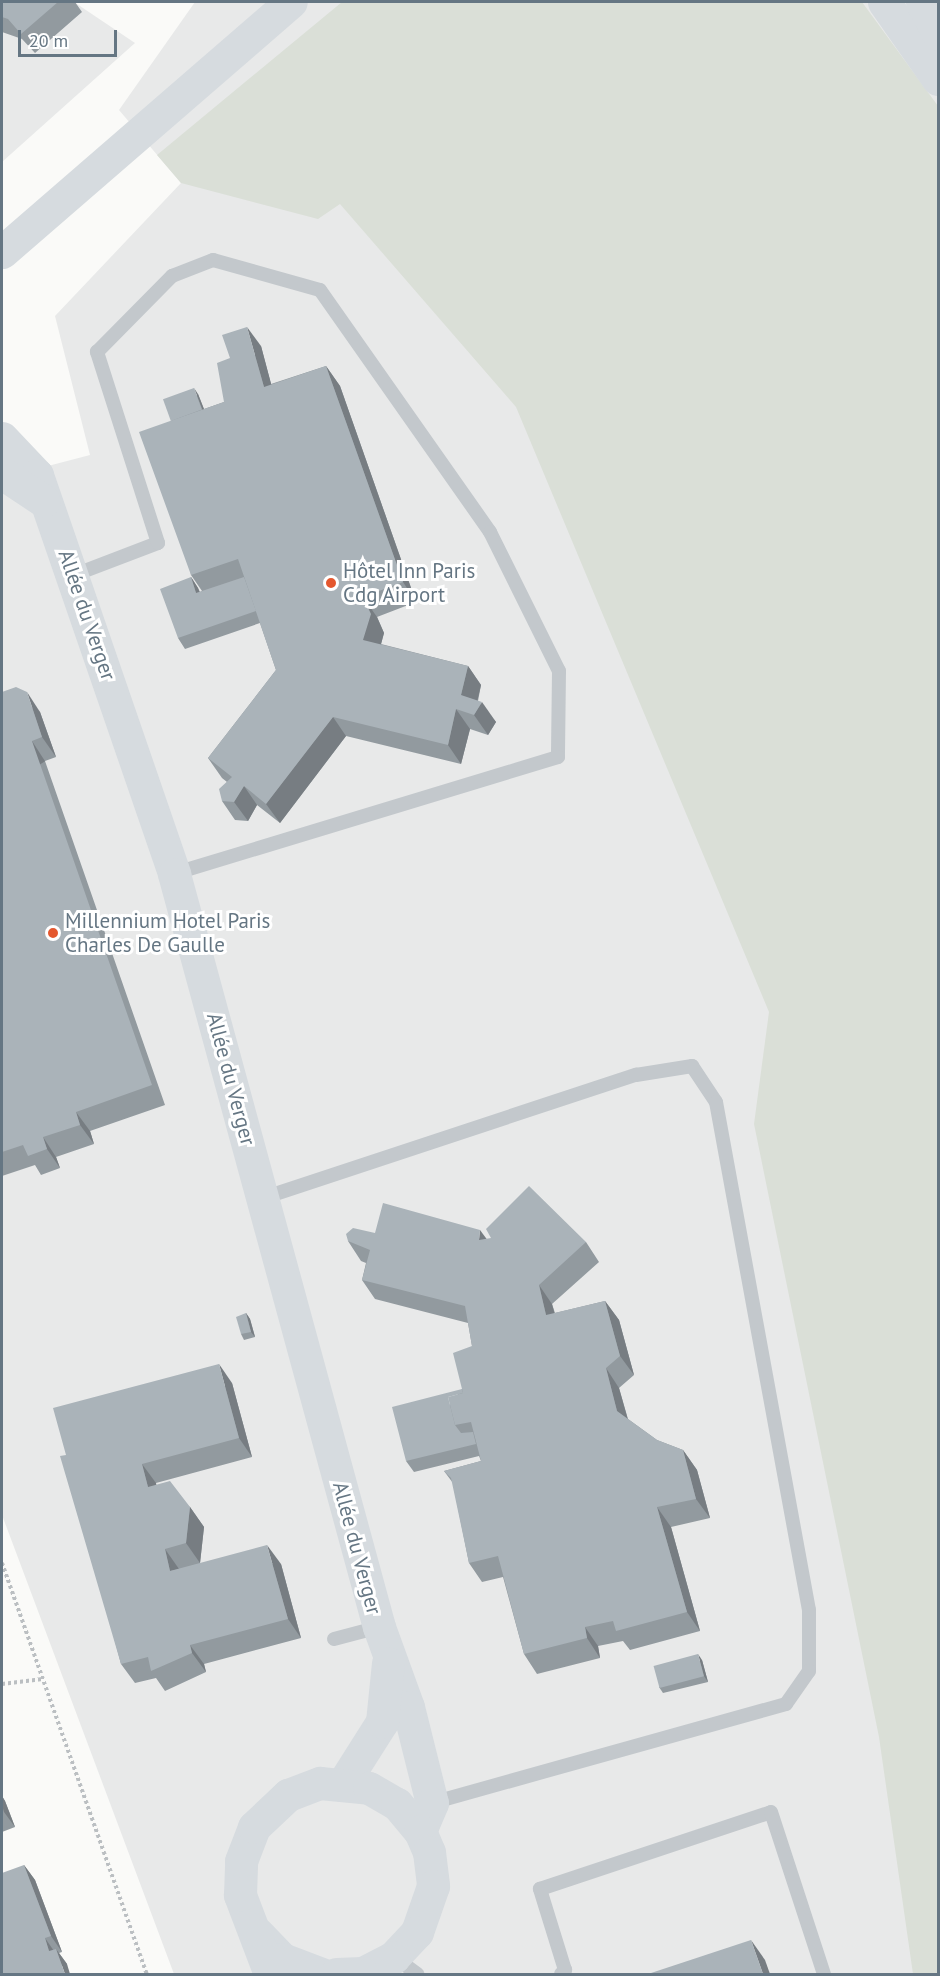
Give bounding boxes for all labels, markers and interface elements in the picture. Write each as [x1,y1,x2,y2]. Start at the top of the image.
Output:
scale bar [21,18,120,56]
text: 20 m [29,29,68,52]
street label: Allée du Verger [53,546,121,684]
place label: Hôtel Inn Paris Cdg Airport [343,558,475,608]
marker: Hôtel Inn Paris Cdg Airport [324,576,338,590]
place label: Millennium Hotel Paris Charles De Gaulle [65,908,270,958]
marker: Millennium Hotel Paris Charles De Gaulle [46,926,60,940]
street label: Allée du Verger [201,1010,261,1148]
street label: Allée du Verger [327,1479,387,1617]

